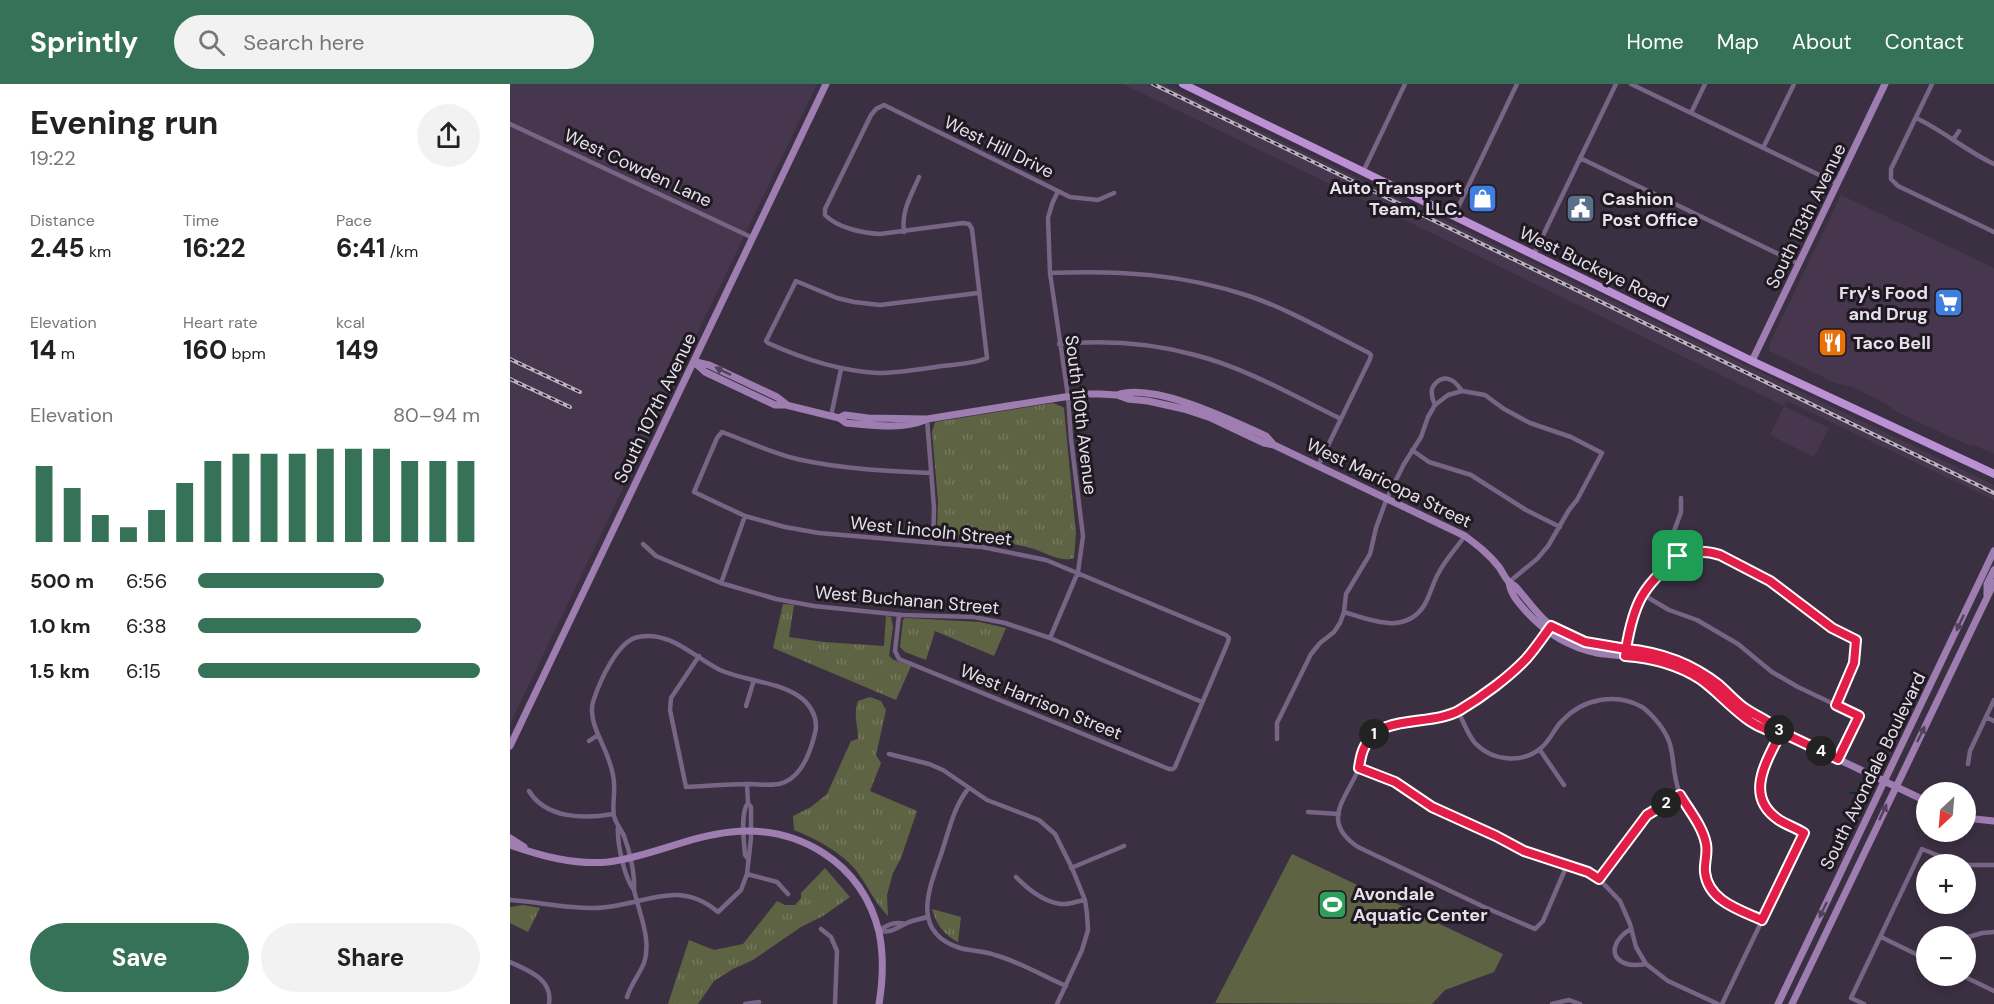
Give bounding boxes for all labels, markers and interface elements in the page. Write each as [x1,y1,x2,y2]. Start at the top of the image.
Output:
search box [174,15,594,69]
text: Sprintly [30,24,138,61]
icon: search [195,26,228,59]
text: Search here [243,28,365,57]
text: Home [1626,28,1684,56]
text: Map [1717,28,1759,56]
text: About [1792,28,1852,56]
text: Contact [1885,28,1964,56]
text: Evening run [30,101,218,144]
button: share [417,104,480,167]
street label: West Hill Drive [940,110,1058,184]
street label: West Cowden Lane [560,123,716,213]
street label: South 113th Avenue [1760,139,1852,293]
text: 19:22 [30,145,76,171]
place label: Auto Transport Team, LLC. [1329,176,1462,221]
shop icon: Auto Transport Team, LLC. [1467,182,1499,214]
place label: Cashion Post Office [1602,187,1699,232]
public building icon: Cashion Post Office [1565,193,1597,225]
text: Distance [30,210,95,231]
text: Time [183,210,219,231]
text: Pace [336,210,372,231]
street label: West Buckeye Road [1515,220,1673,314]
text: 2.45 [30,231,85,265]
text: 16:22 [183,231,246,265]
text: 6:41 [336,231,385,265]
text: km [85,241,111,262]
text: /km [385,241,418,262]
place label: Fry's Food and Drug [1839,281,1928,326]
supermarket icon: Fry's Food and Drug [1933,287,1965,319]
text: Elevation [30,312,97,333]
text: Heart rate [183,312,258,333]
text: kcal [336,312,365,333]
restaurant icon: Taco Bell [1816,327,1848,359]
street label: South 107th Avenue [608,329,702,487]
place label: Taco Bell [1853,331,1931,355]
text: 14 [30,333,56,367]
text: 160 [183,333,227,367]
text: 149 [336,333,379,367]
street label: South 110th Avenue [1059,334,1103,496]
text: m [56,343,75,364]
text: bpm [227,343,266,364]
one-way arrow [714,366,731,376]
text: Elevation [30,402,113,428]
text: 80–94 m [393,402,480,428]
street label: West Maricopa Street [1302,433,1476,533]
street label: West Lincoln Street [849,511,1013,551]
pin [1652,530,1703,581]
icon: arrive [1661,539,1694,572]
text: 500 m [30,568,94,594]
text: 6:56 [126,568,167,594]
street label: West Buchanan Street [814,580,1000,620]
text: 1.0 km [30,613,91,639]
text: 6:38 [126,613,167,639]
one-way arrow [1956,615,1965,632]
text: 1.5 km [30,658,90,684]
text: 6:15 [126,658,161,684]
street label: West Harrison Street [956,659,1126,745]
street label: South Avondale Boulevard [1815,668,1931,874]
pin: 3 [1764,715,1794,745]
pin: 1 [1359,719,1389,749]
text: 3 [1774,719,1784,740]
text: 1 [1371,723,1377,744]
one-way arrow [1916,725,1925,742]
pin: 4 [1806,736,1836,766]
text: 4 [1816,740,1826,761]
north arrow [1916,782,1976,842]
map controls [1916,782,1976,986]
pin: 2 [1651,788,1681,818]
text: 2 [1661,792,1671,813]
one-way arrow [1877,803,1887,821]
button: + [1916,854,1976,914]
place label: Avondale Aquatic Center [1353,882,1488,927]
sports icon: Avondale Aquatic Center [1316,888,1348,920]
one-way arrow [1819,901,1828,918]
button: Save [30,923,249,992]
button: Share [261,923,480,992]
button: − [1916,926,1976,986]

